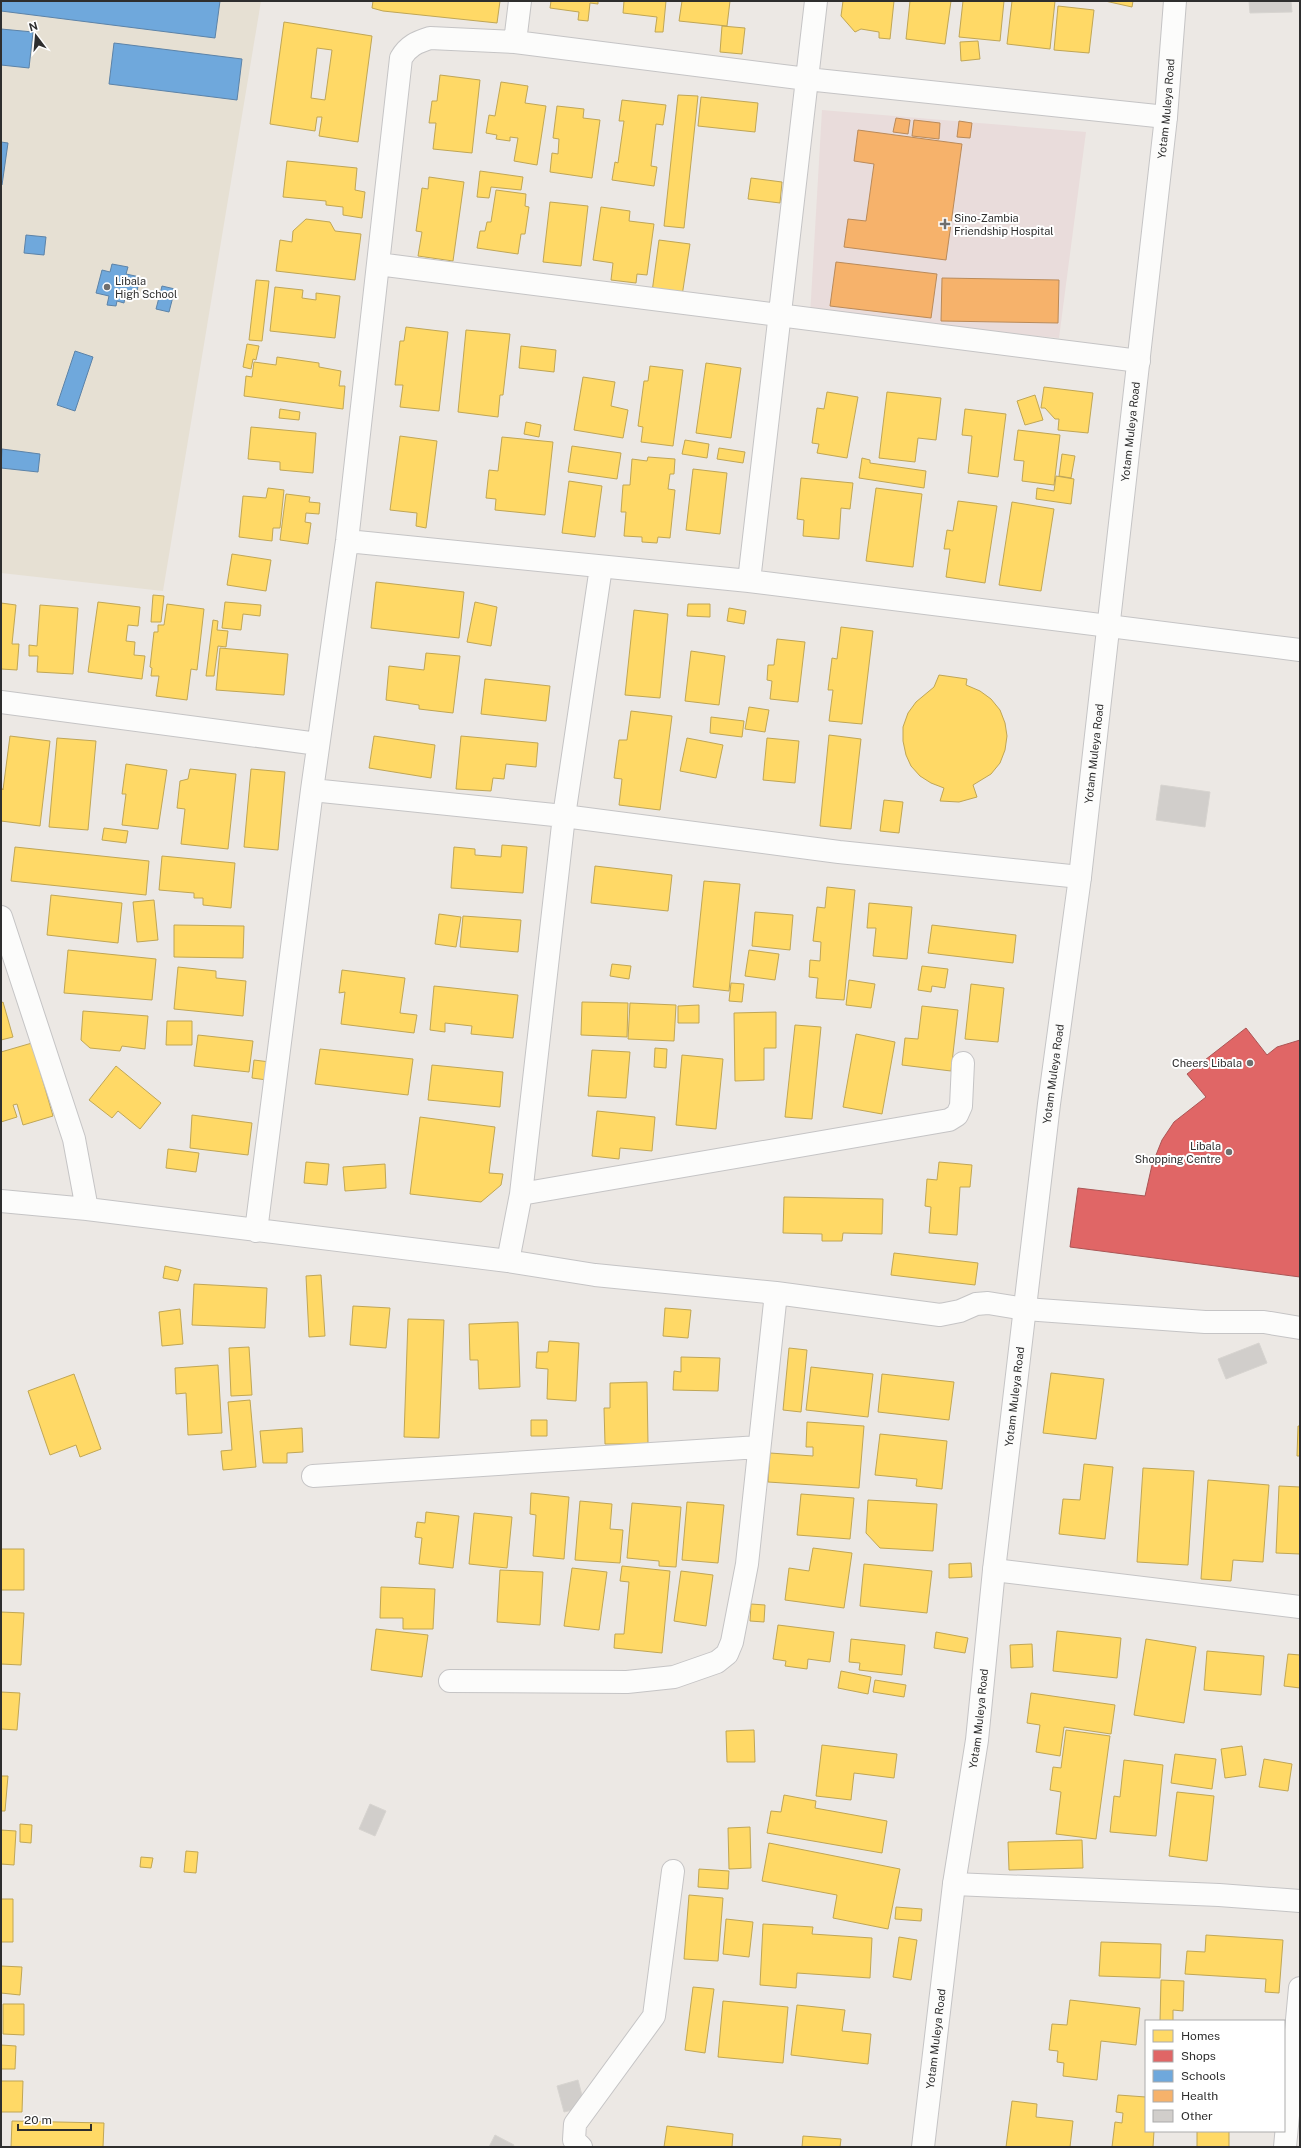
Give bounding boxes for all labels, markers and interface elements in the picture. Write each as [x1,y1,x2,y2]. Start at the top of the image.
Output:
north arrow [16,16,56,56]
text: N [27,19,39,33]
street label: Yotam Muleya Road [1155,58,1177,159]
place label: Sino-Zambia Friendship Hospital [954,212,1054,237]
marker: Sino-Zambia Friendship Hospital [939,218,951,230]
place label: Libala High School [115,275,177,300]
marker: Libala High School [102,282,112,292]
street label: Yotam Muleya Road [1119,381,1142,482]
street label: Yotam Muleya Road [1082,703,1106,804]
street label: Yotam Muleya Road [1041,1023,1066,1125]
place label: Cheers Libala [1172,1057,1242,1069]
marker: Cheers Libala [1245,1058,1255,1068]
place label: Libala Shopping Centre [1135,1140,1221,1165]
marker: Libala Shopping Centre [1224,1147,1234,1157]
street label: Yotam Muleya Road [1003,1346,1026,1447]
street label: Yotam Muleya Road [967,1668,990,1770]
street label: Yotam Muleya Road [924,1988,948,2089]
legend [1145,2020,1285,2132]
text: Homes [1181,2029,1220,2043]
text: Shops [1181,2049,1216,2063]
text: Schools [1181,2069,1226,2083]
text: Health [1181,2089,1218,2103]
scale bar [18,2106,91,2132]
text: Other [1181,2109,1213,2123]
text: 20 m [24,2113,52,2127]

